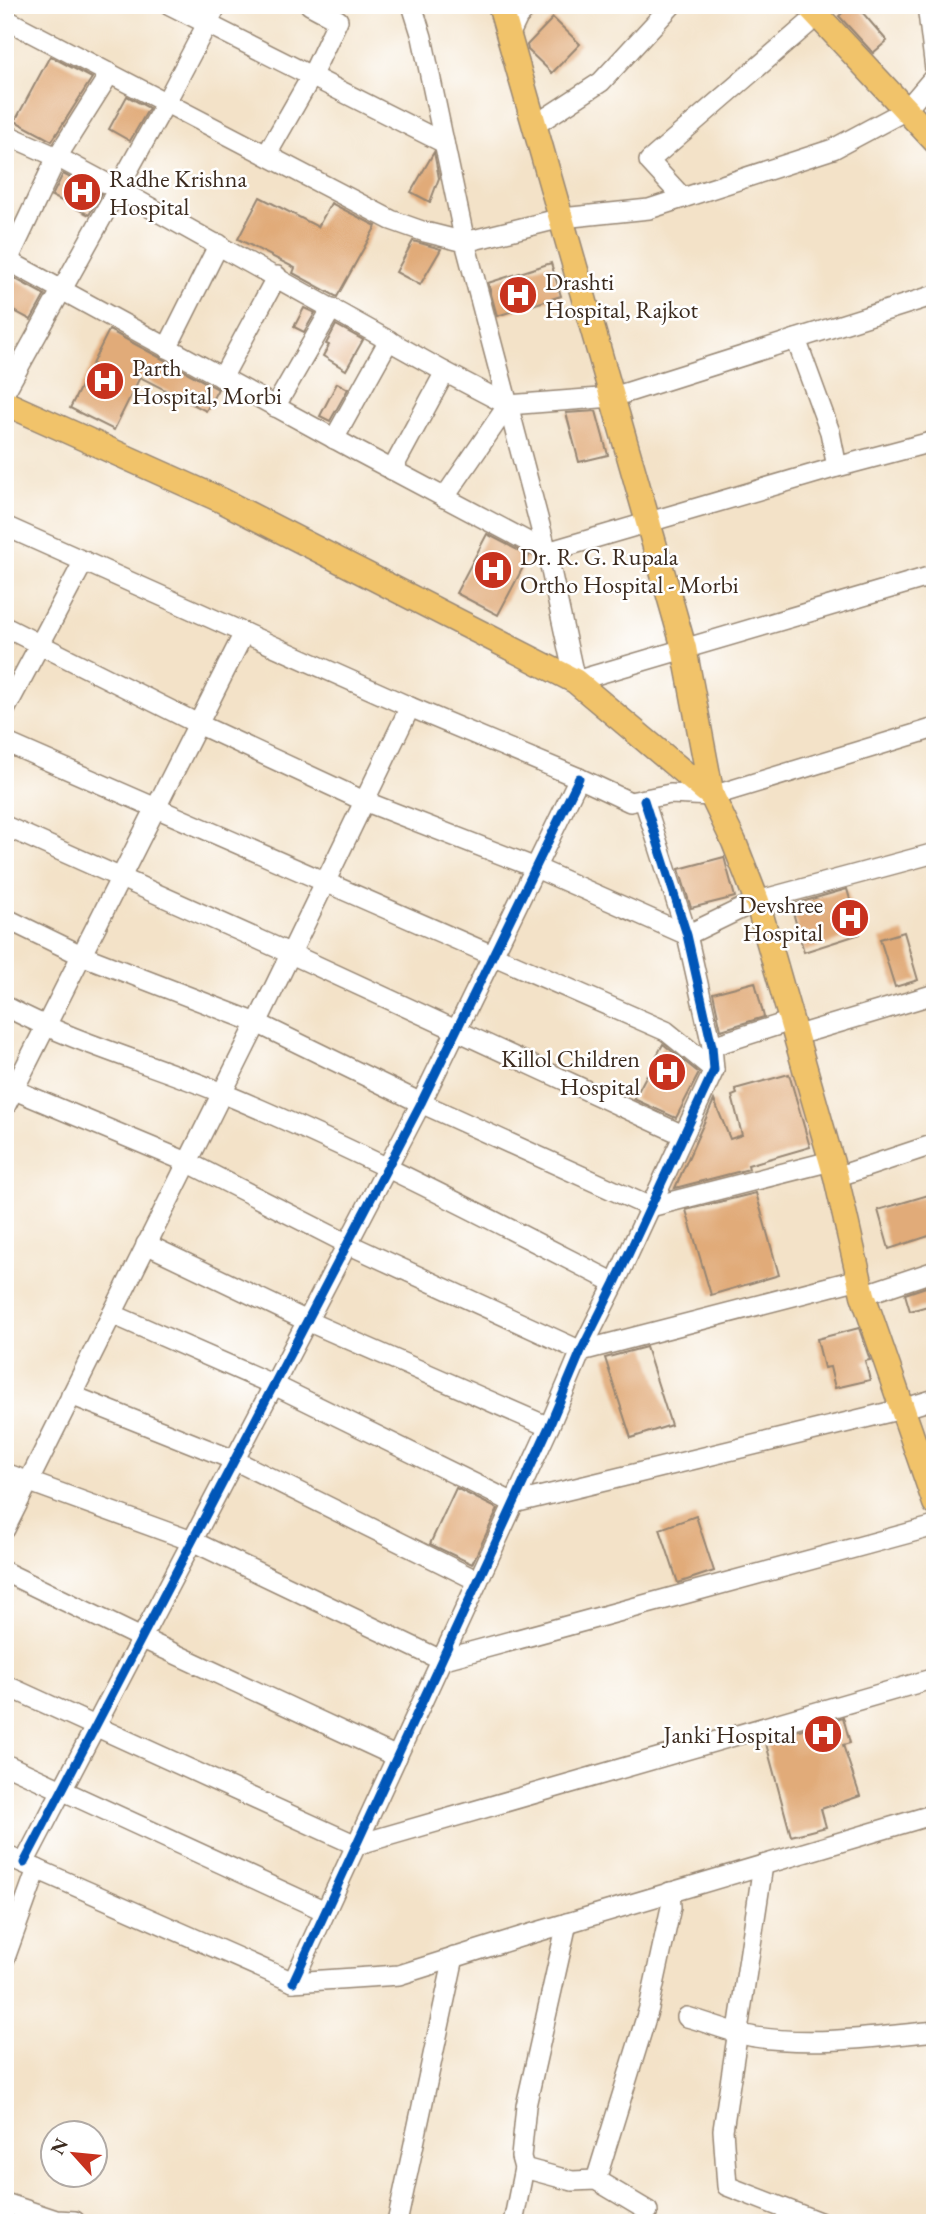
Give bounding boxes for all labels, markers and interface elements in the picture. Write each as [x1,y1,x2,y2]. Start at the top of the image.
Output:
place label: Radhe Krishna Hospital [109,163,247,222]
hospital icon: Radhe Krishna Hospital [61,171,103,213]
place label: Drashti Hospital, Rajkot [545,266,699,325]
hospital icon: Drashti Hospital, Rajkot [497,274,539,316]
place label: Parth Hospital, Morbi [132,352,282,411]
hospital icon: Parth Hospital, Morbi [84,360,126,402]
place label: Dr. R. G. Rupala Ortho Hospital - Morbi [520,541,739,600]
hospital icon: Dr. R. G. Rupala Ortho Hospital - Morbi [472,549,514,591]
place label: Devshree Hospital [738,889,823,948]
hospital icon: Devshree Hospital [829,897,871,939]
place label: Killol Children Hospital [501,1043,640,1102]
hospital icon: Killol Children Hospital [646,1051,688,1093]
hospital icon: Janki Hospital [802,1713,844,1755]
place label: Janki Hospital [661,1719,796,1750]
north arrow [38,2120,108,2190]
text: N [45,2133,74,2159]

